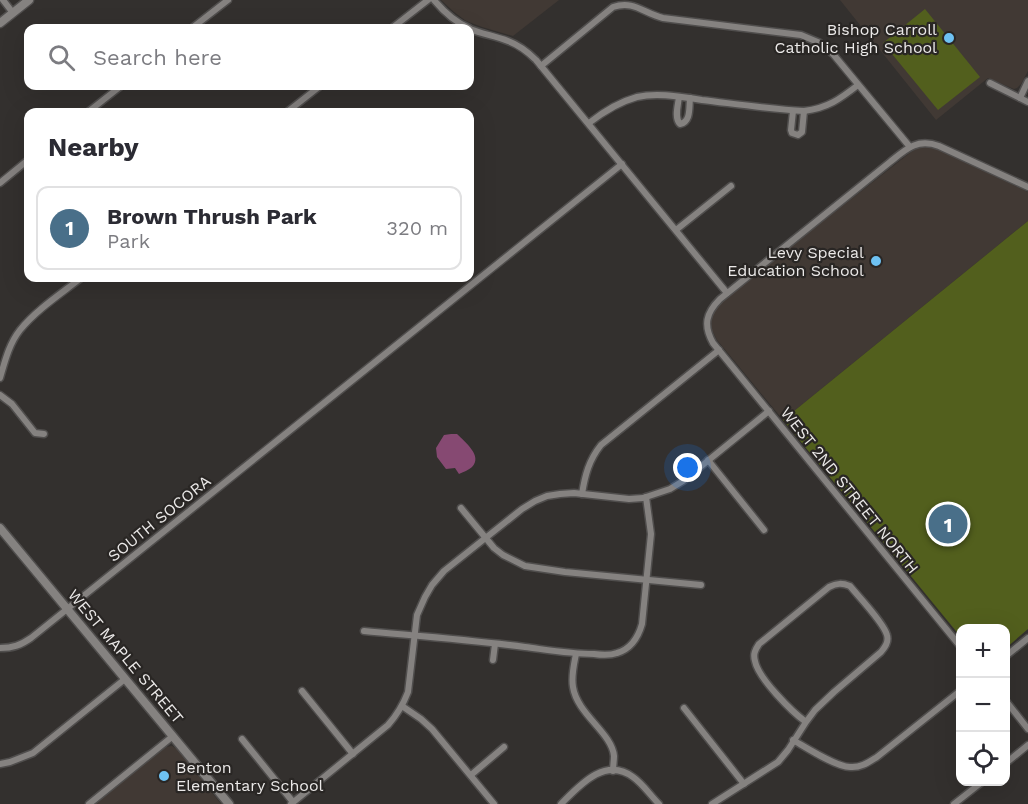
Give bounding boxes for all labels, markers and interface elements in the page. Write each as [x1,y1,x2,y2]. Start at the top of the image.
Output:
place label: Bishop Carroll Catholic High School [774,20,937,57]
search box [24,24,474,90]
marker: Bishop Carroll Catholic High School [942,31,956,45]
icon: search [45,41,78,74]
text: Search here [93,45,222,70]
text: Nearby [48,132,139,162]
text: Brown Thrush Park [107,204,317,229]
text: 1 [65,216,74,240]
text: 320 m [386,216,448,240]
text: Park [107,229,150,253]
place label: Levy Special Education School [727,243,864,280]
marker: Levy Special Education School [869,254,883,268]
street label: WEST 2ND STREET NORTH [777,403,923,577]
your location [673,453,702,482]
street label: SOUTH SOCORA [104,471,215,566]
pin: 1 [928,502,968,546]
street label: WEST MAPLE STREET [64,585,188,728]
map controls [956,624,1010,786]
button: + [956,624,1010,678]
button: − [956,678,1010,732]
button: locate [956,732,1010,786]
place label: Benton Elementary School [176,758,324,795]
marker: Benton Elementary School [157,769,171,783]

